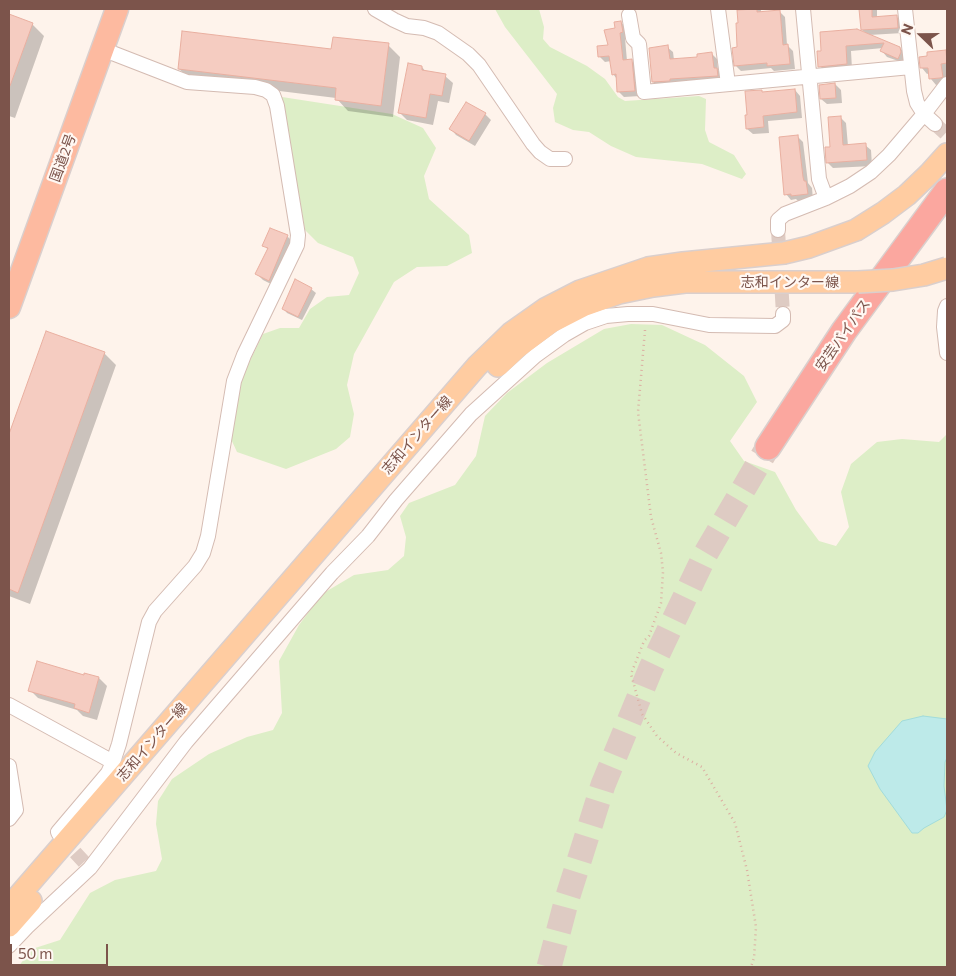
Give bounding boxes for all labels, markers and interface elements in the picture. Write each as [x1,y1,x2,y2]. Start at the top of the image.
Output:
north arrow [896,10,946,60]
text: N [897,21,916,37]
street label: 国道2号 [47,132,79,184]
street label: 志和インター線 [741,274,839,290]
street label: 安芸バイパス [812,296,874,374]
street label: 志和インター線 [379,393,455,477]
street label: 志和インター線 [114,700,190,784]
scale bar [12,934,110,966]
text: 50 m [18,944,52,962]

